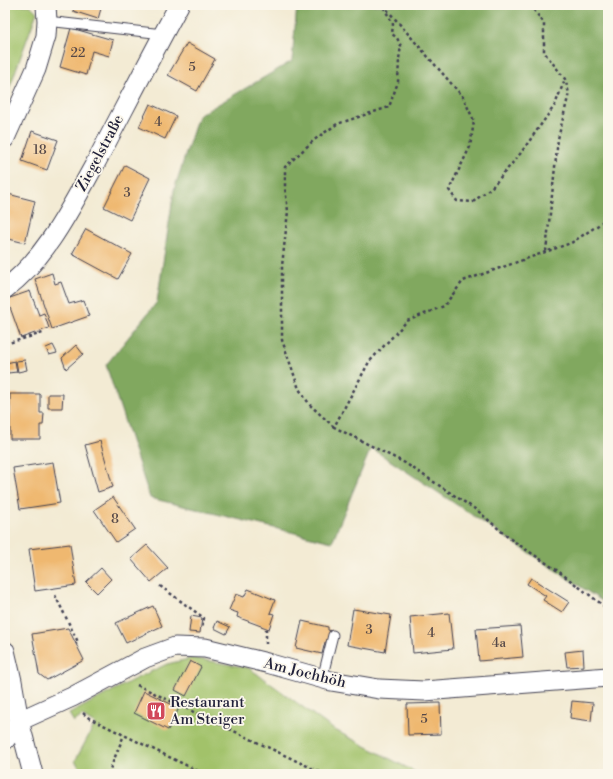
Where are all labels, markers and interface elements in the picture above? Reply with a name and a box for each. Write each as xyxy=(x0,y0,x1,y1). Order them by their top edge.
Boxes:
house number: 22 xyxy=(71,45,85,61)
house number: 5 xyxy=(188,59,196,75)
street label: Ziegelstraße xyxy=(72,111,128,195)
house number: 4 xyxy=(154,114,162,130)
house number: 18 xyxy=(33,142,47,158)
house number: 3 xyxy=(123,185,131,201)
house number: 8 xyxy=(111,511,119,527)
house number: 3 xyxy=(365,622,373,638)
house number: 4 xyxy=(427,625,435,641)
house number: 4a xyxy=(492,635,507,651)
street label: Am Jochhöh xyxy=(261,653,348,692)
place label: Restaurant Am Steiger xyxy=(169,693,245,729)
restaurant icon: Restaurant Am Steiger xyxy=(145,700,167,722)
house number: 5 xyxy=(420,711,428,727)

